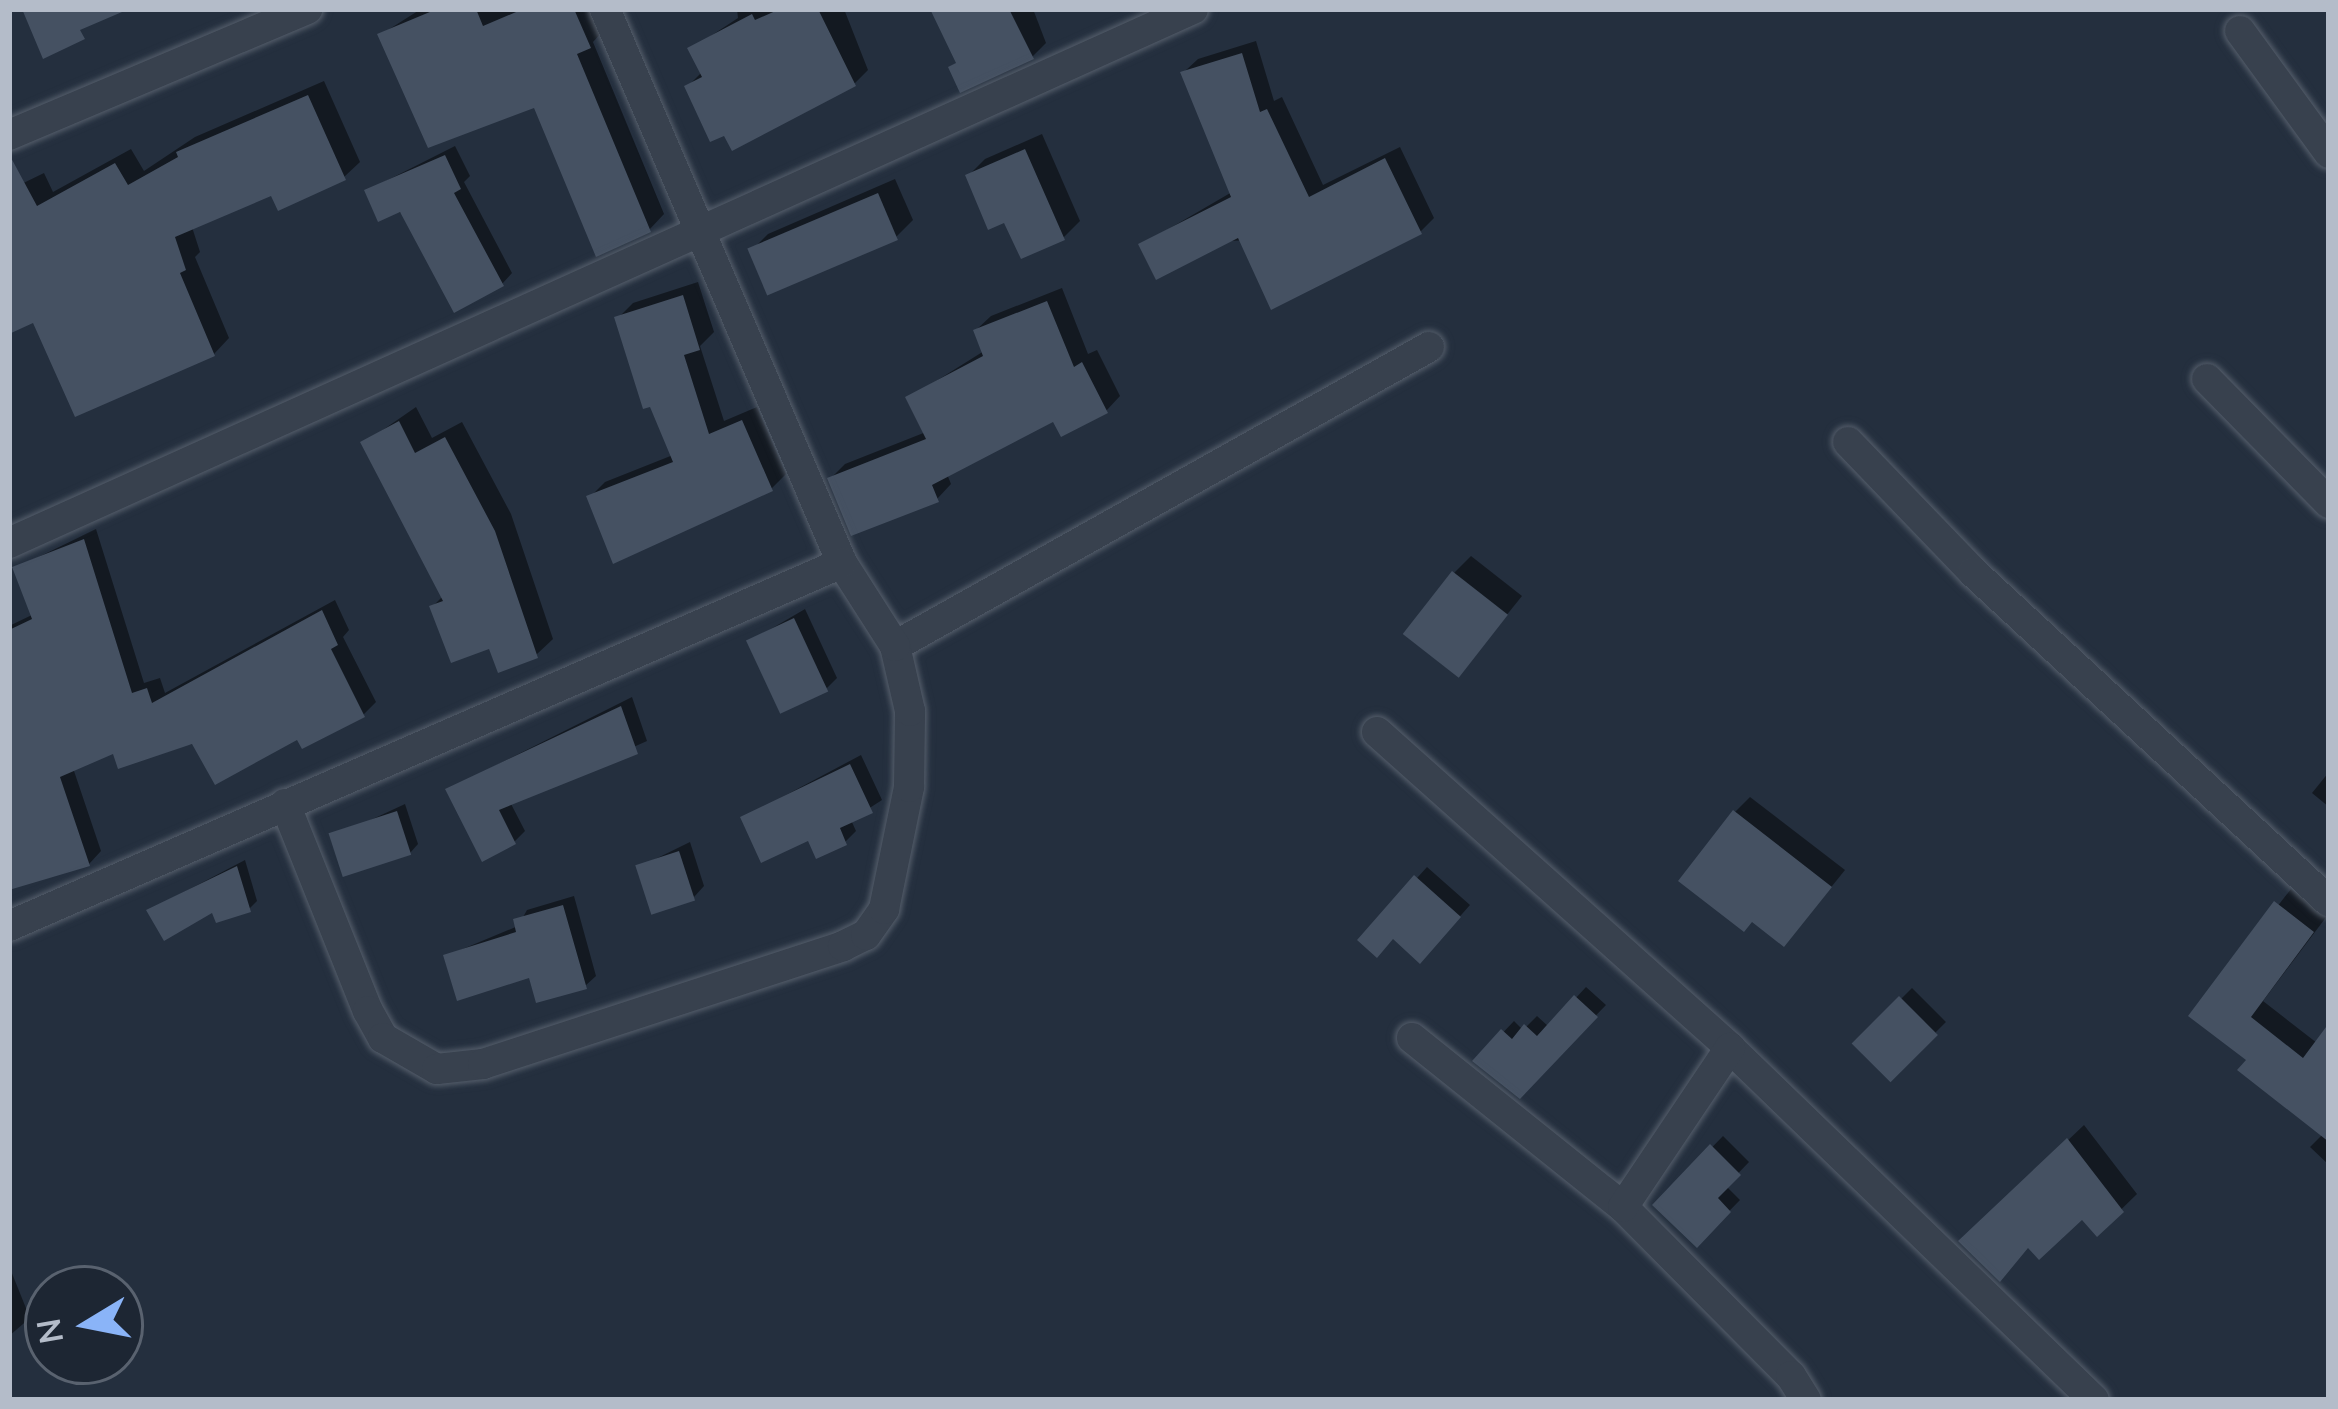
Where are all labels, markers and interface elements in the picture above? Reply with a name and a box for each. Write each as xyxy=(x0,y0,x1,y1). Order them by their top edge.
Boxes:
north arrow xyxy=(24,1265,144,1385)
text: N xyxy=(27,1315,75,1347)

